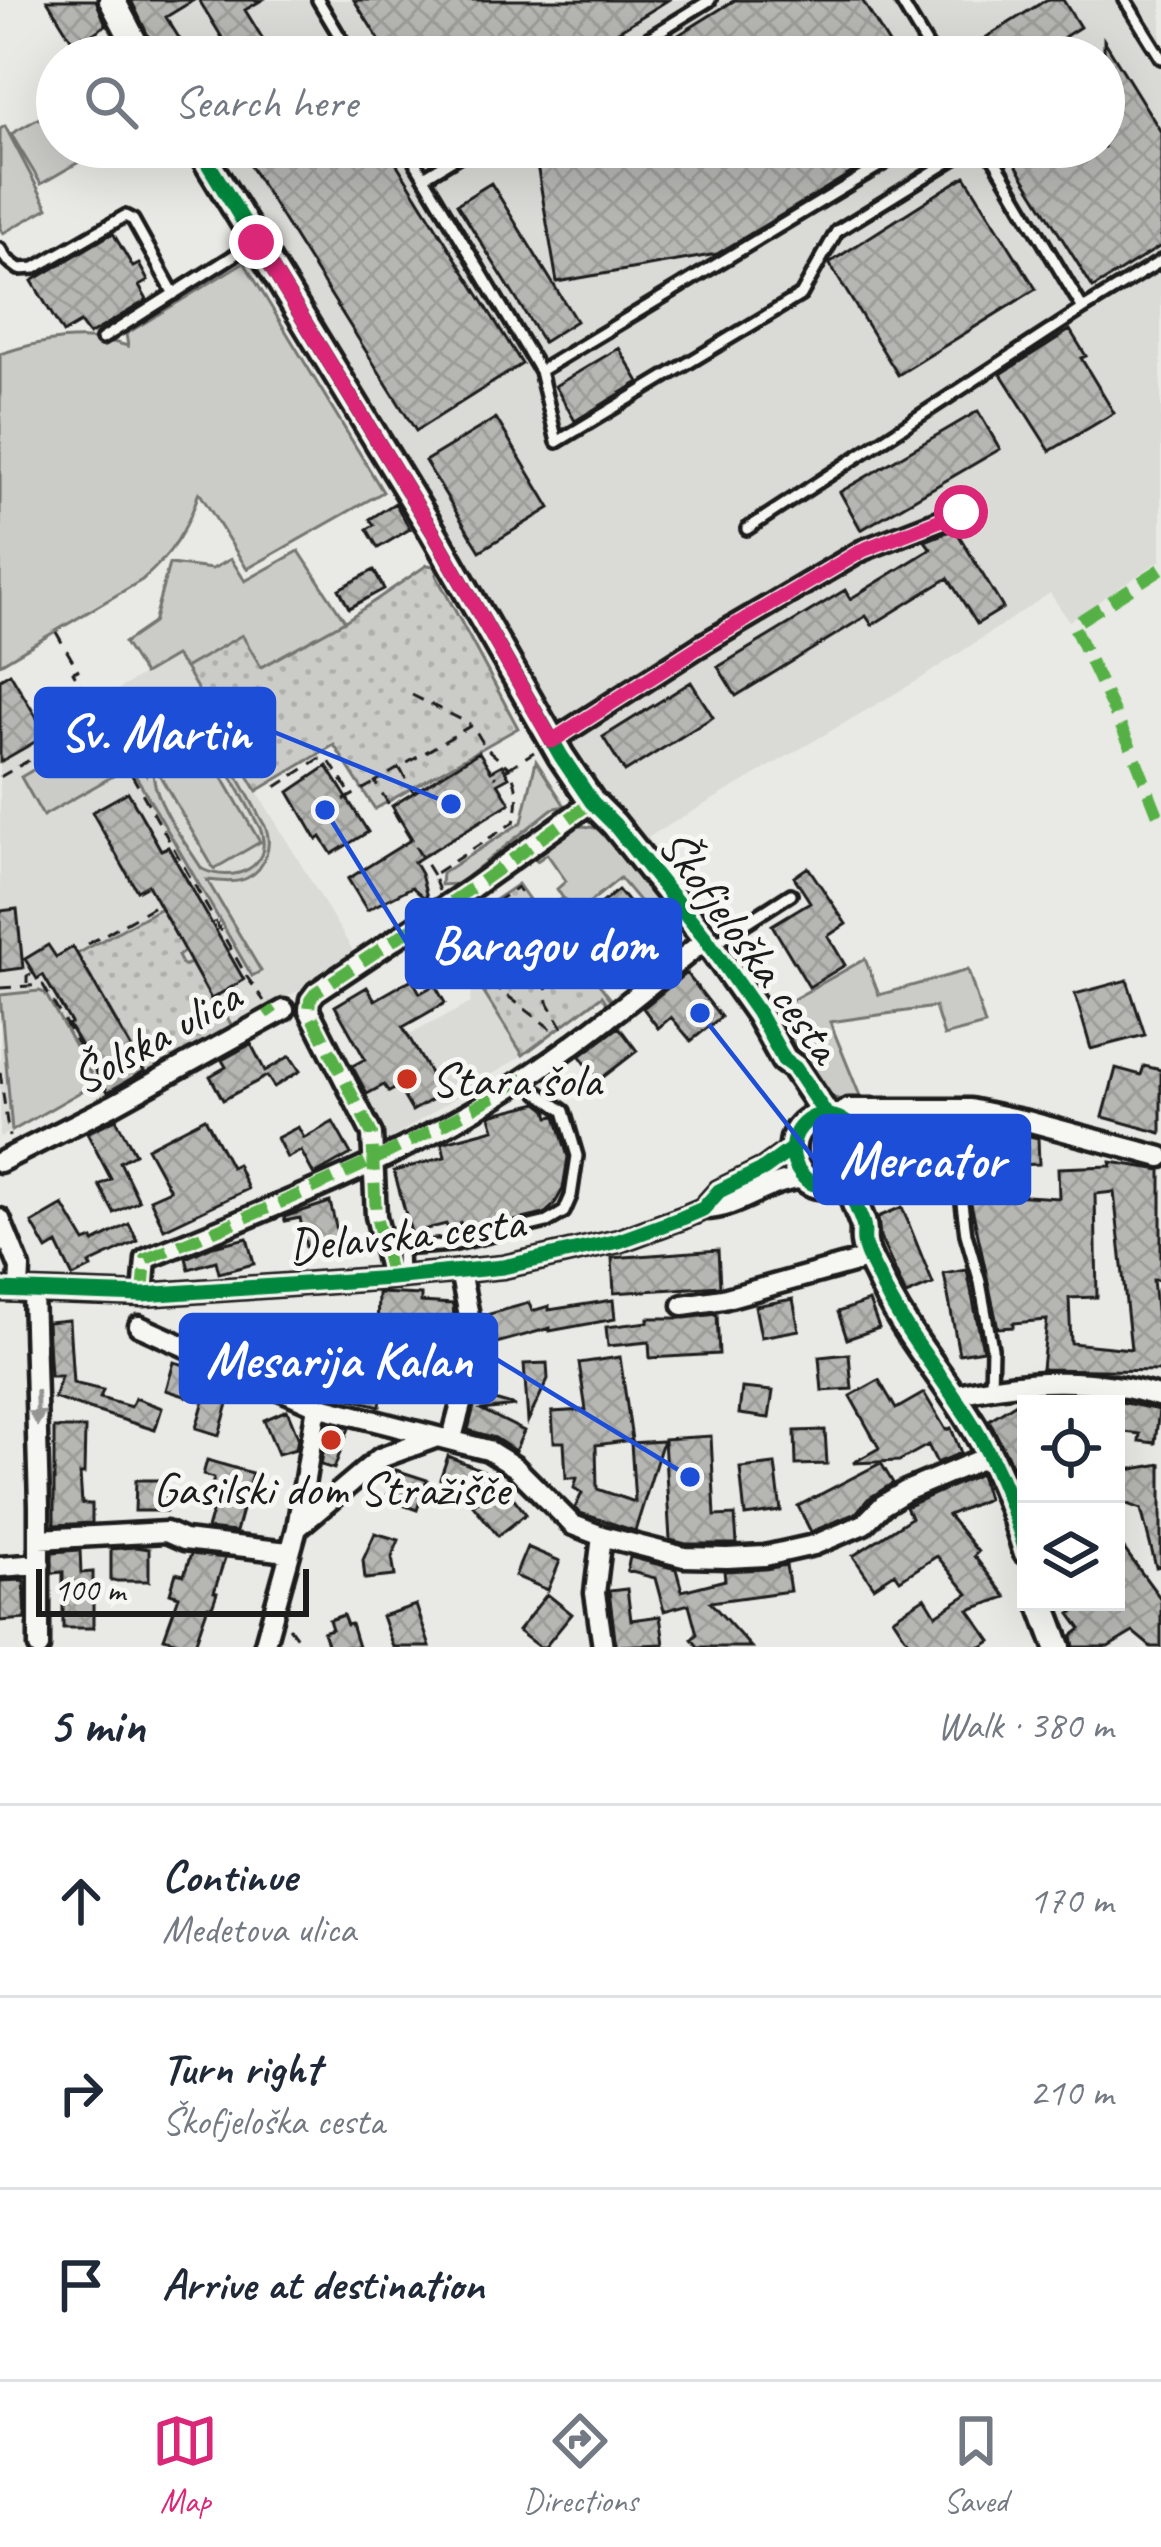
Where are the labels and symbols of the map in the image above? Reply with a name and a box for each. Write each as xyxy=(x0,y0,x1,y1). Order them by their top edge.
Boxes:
route end xyxy=(229,215,283,269)
route start xyxy=(934,485,988,539)
callout: Sv. Martin xyxy=(36,689,274,776)
text: Sv. Martin xyxy=(60,701,253,765)
street label: Škofjeloška cesta xyxy=(646,817,857,1077)
callout: Baragov dom xyxy=(407,900,680,987)
text: Baragov dom xyxy=(431,912,659,976)
street label: Šolska ulica xyxy=(60,965,253,1108)
place label: Stara šola xyxy=(431,1050,604,1110)
marker: Stara šola xyxy=(394,1066,420,1092)
callout: Mercator xyxy=(815,1116,1029,1203)
text: Mercator xyxy=(839,1128,1010,1192)
street label: Delavska cesta xyxy=(285,1192,530,1276)
callout: Mesarija Kalan xyxy=(181,1315,496,1402)
text: Mesarija Kalan xyxy=(206,1328,474,1392)
one-way arrow xyxy=(28,1390,47,1428)
marker: Gasilski dom Stražišče xyxy=(318,1427,344,1453)
place label: Gasilski dom Stražišče xyxy=(153,1459,513,1519)
scale bar xyxy=(36,1563,309,1616)

